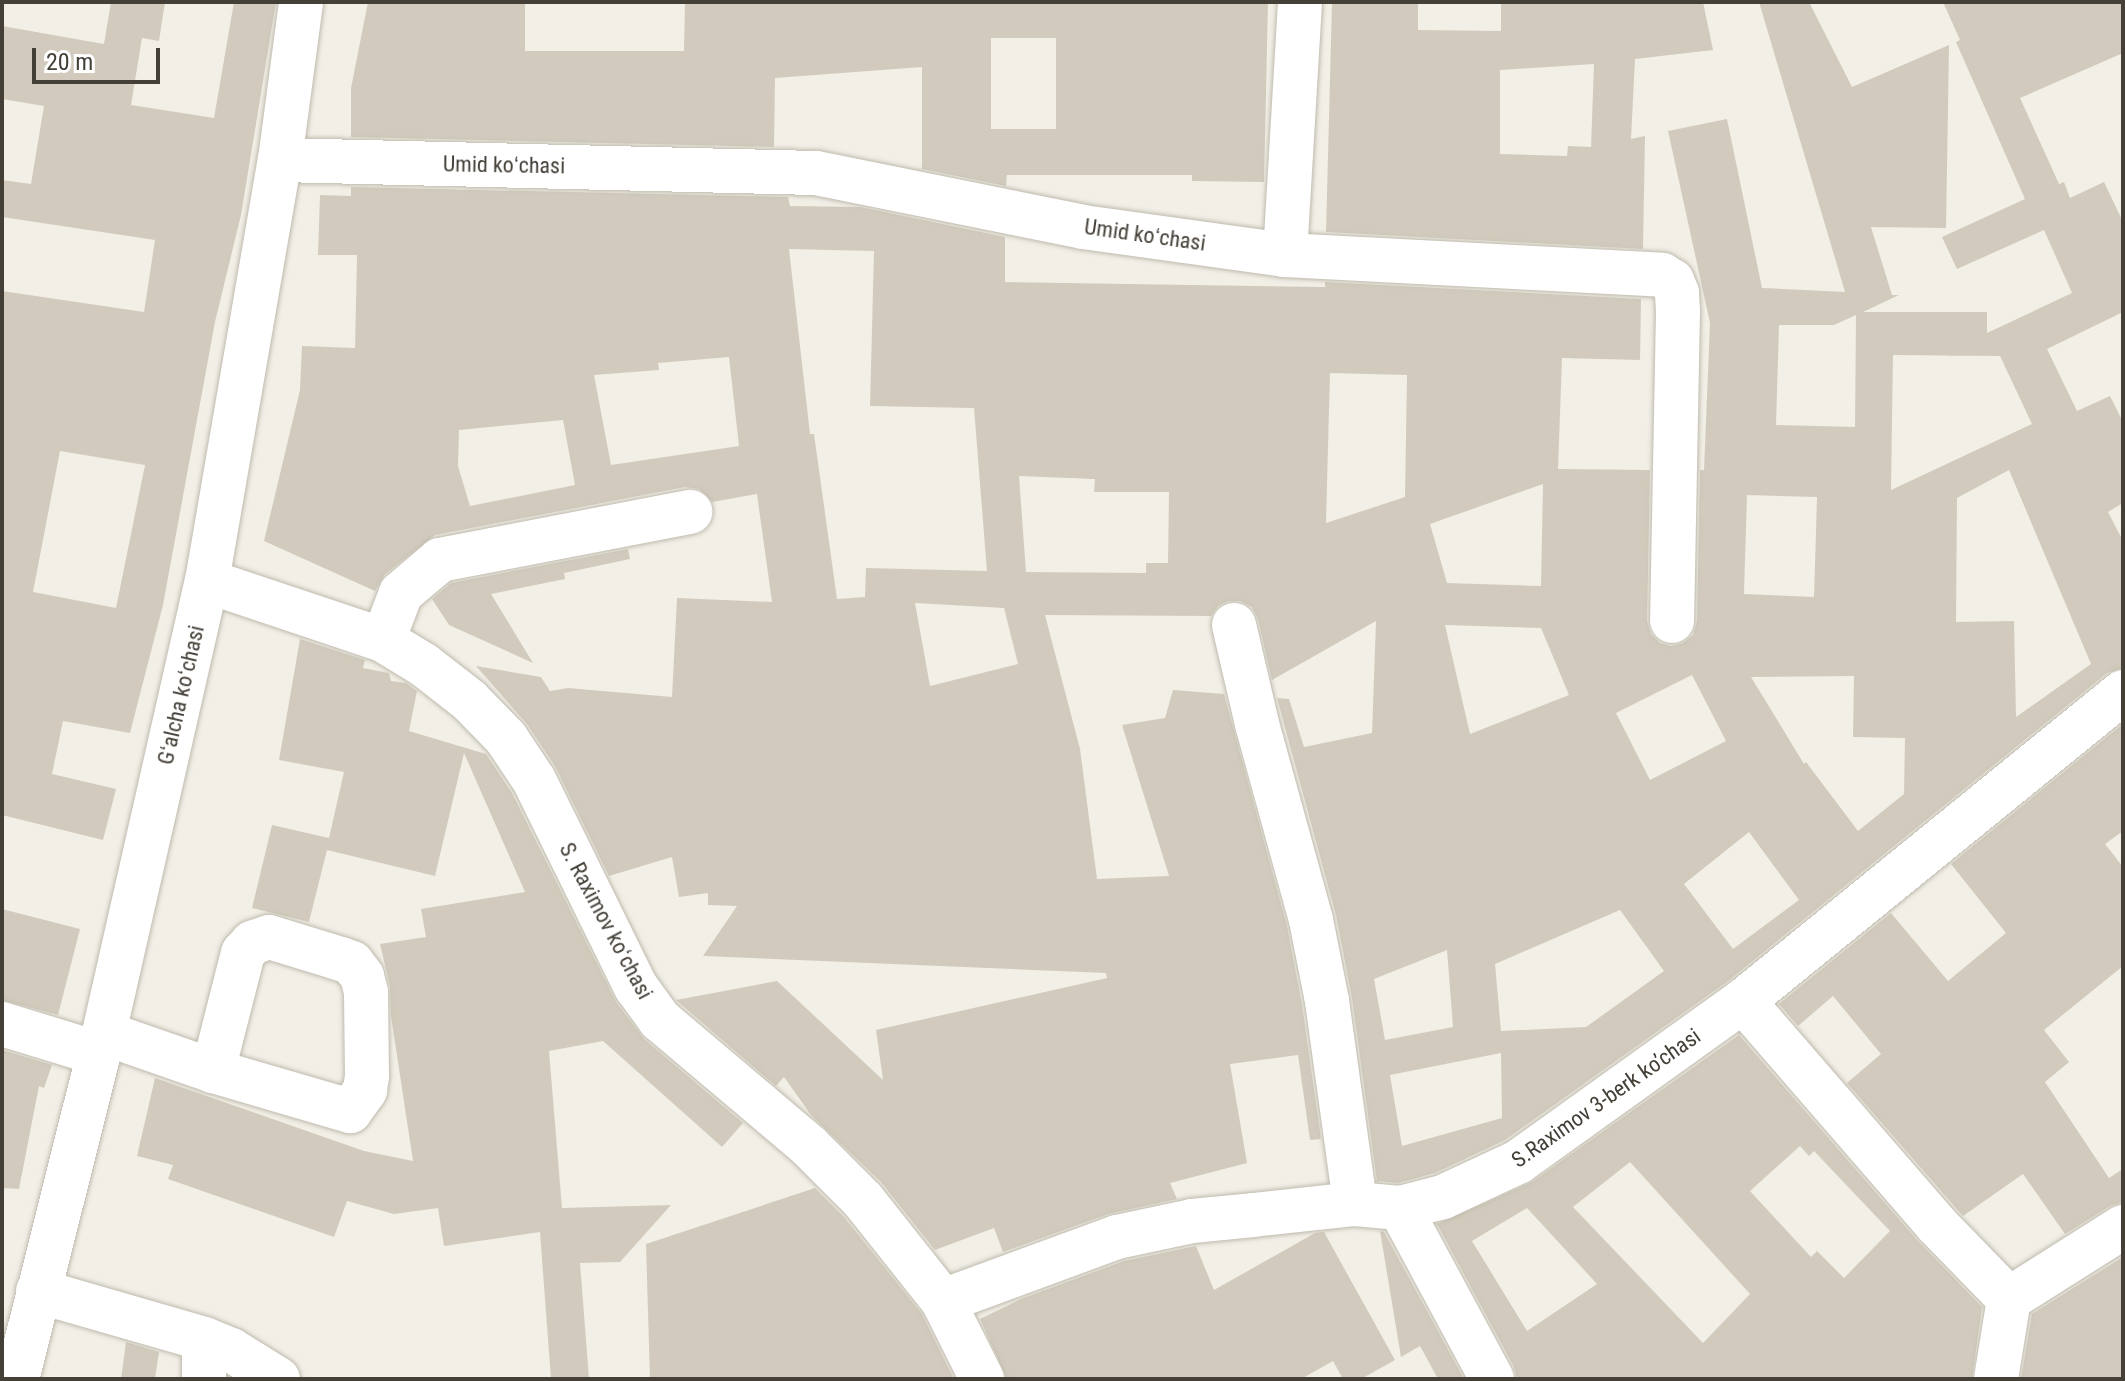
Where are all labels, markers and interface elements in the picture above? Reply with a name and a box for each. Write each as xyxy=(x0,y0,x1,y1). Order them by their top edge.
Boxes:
scale bar xyxy=(36,32,164,82)
text: 20 m xyxy=(46,48,93,76)
street label: Umid koʻchasi xyxy=(443,151,565,179)
street label: Umid koʻchasi xyxy=(1083,213,1207,257)
street label: Gʻalcha koʻchasi xyxy=(152,623,210,767)
street label: S. Raximov koʻchasi xyxy=(554,838,658,1004)
street label: S.Raximov 3-berk koʼchasi xyxy=(1506,1023,1706,1173)

